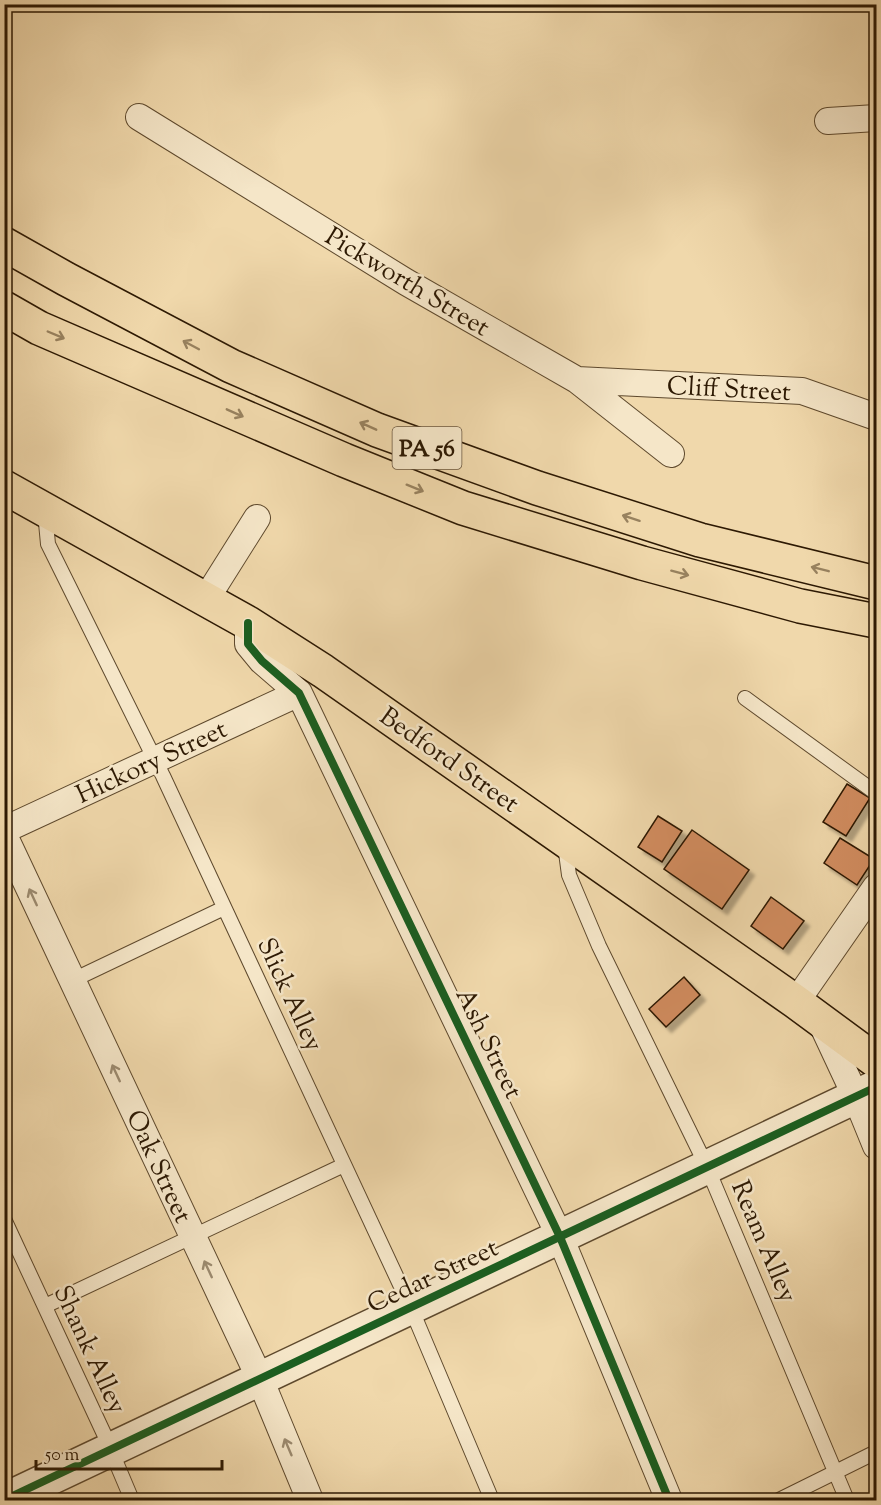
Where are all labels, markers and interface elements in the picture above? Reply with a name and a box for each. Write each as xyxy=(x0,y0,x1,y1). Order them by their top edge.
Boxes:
street label: Pickworth Street xyxy=(317,219,496,347)
one-way arrow xyxy=(47,330,65,341)
one-way arrow xyxy=(183,339,200,351)
street label: Cliff Street xyxy=(666,369,792,412)
one-way arrow xyxy=(226,407,244,419)
one-way arrow xyxy=(359,420,377,431)
road number: PA 56 xyxy=(392,427,462,469)
one-way arrow xyxy=(405,484,424,495)
one-way arrow xyxy=(622,512,641,523)
one-way arrow xyxy=(810,562,829,574)
one-way arrow xyxy=(671,568,690,580)
street label: Bedford Street xyxy=(371,699,526,823)
street label: Hickory Street xyxy=(71,712,234,814)
one-way arrow xyxy=(27,888,39,906)
street label: Slick Alley xyxy=(246,932,331,1058)
street label: Ash Street xyxy=(445,982,531,1106)
one-way arrow xyxy=(110,1065,122,1083)
street label: Oak Street xyxy=(115,1104,200,1230)
street label: Ream Alley xyxy=(720,1175,805,1309)
street label: Cedar Street xyxy=(361,1231,505,1324)
one-way arrow xyxy=(201,1260,213,1278)
street label: Shank Alley xyxy=(43,1280,135,1420)
scale bar xyxy=(36,1433,222,1471)
one-way arrow xyxy=(282,1438,293,1456)
text: 50 m xyxy=(44,1443,80,1469)

